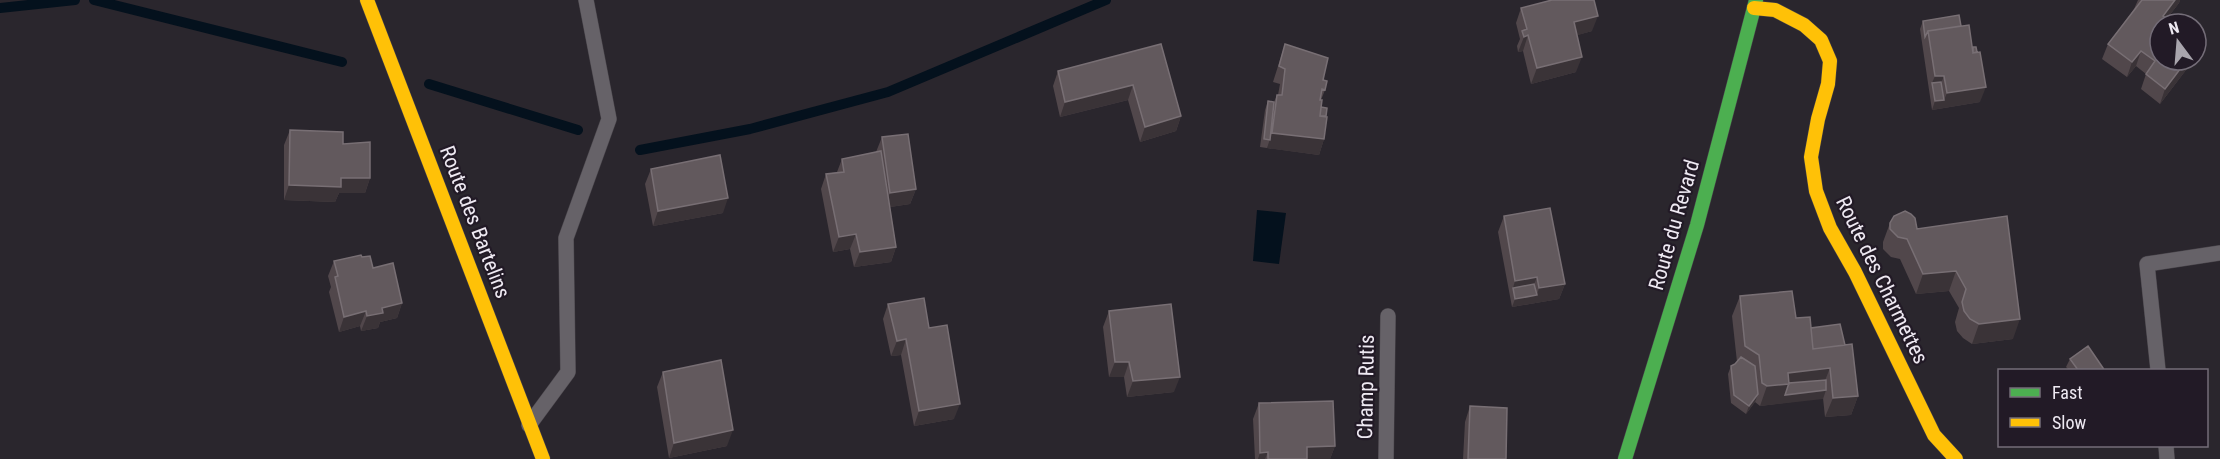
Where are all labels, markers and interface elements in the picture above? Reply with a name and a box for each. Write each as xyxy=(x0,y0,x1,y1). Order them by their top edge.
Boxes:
north arrow xyxy=(2148,12,2208,72)
text: N xyxy=(2167,18,2181,39)
street label: Route des Bartelins xyxy=(435,142,515,302)
street label: Route du Revard xyxy=(1644,157,1704,293)
street label: Route des Charmettes xyxy=(1831,192,1933,368)
street label: Champ Rutis xyxy=(1353,334,1379,440)
legend xyxy=(1998,369,2208,447)
text: Fast xyxy=(2052,382,2083,403)
text: Slow xyxy=(2052,412,2087,433)

